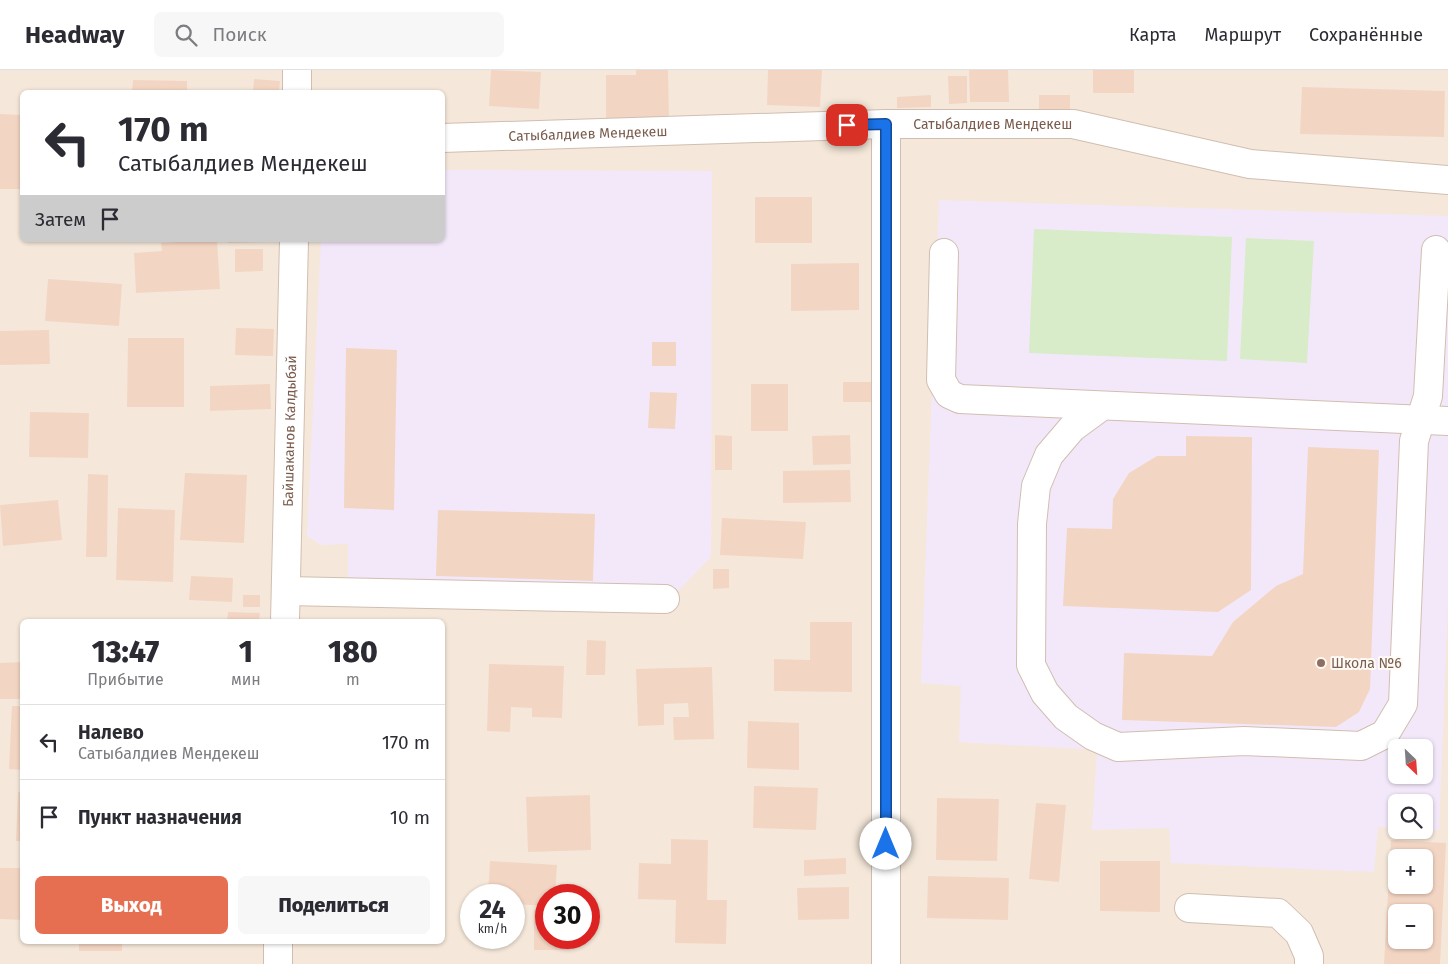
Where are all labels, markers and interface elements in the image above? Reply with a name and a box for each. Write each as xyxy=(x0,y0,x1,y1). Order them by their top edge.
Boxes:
search box xyxy=(154,12,504,57)
text: Headway xyxy=(25,21,124,49)
icon: search xyxy=(172,21,200,49)
text: Поиск xyxy=(212,23,267,46)
text: Карта xyxy=(1129,24,1177,46)
text: Маршрут xyxy=(1205,24,1281,46)
text: Сохранённые xyxy=(1309,24,1423,46)
pin xyxy=(826,104,868,146)
text: 170 m xyxy=(118,108,209,150)
icon: left xyxy=(35,110,100,175)
icon: arrive xyxy=(833,111,861,139)
street label: Сатыбалдиев Мендекеш xyxy=(913,116,1072,133)
street label: Сатыбалдиев Мендекеш xyxy=(508,123,668,145)
text: Сатыбалдиев Мендекеш xyxy=(118,150,368,177)
icon: arrive xyxy=(96,205,124,233)
text: Затем xyxy=(35,208,86,231)
street label: Байшаканов Калдыбай xyxy=(280,355,300,507)
text: 13:47 xyxy=(92,634,159,670)
text: 1 xyxy=(239,634,253,670)
text: 180 xyxy=(328,634,378,670)
place label: Школа №6 xyxy=(1331,655,1402,672)
marker: Школа №6 xyxy=(1315,657,1327,669)
text: Прибытие xyxy=(87,670,164,689)
text: мин xyxy=(231,670,261,689)
text: m xyxy=(346,670,360,689)
text: Налево xyxy=(78,721,144,744)
icon: left xyxy=(35,728,63,756)
text: 170 m xyxy=(382,731,430,754)
north arrow xyxy=(1388,739,1432,784)
map controls xyxy=(1388,739,1433,949)
text: Сатыбалдиев Мендекеш xyxy=(78,744,260,763)
button: search xyxy=(1388,794,1433,839)
icon: arrive xyxy=(35,803,63,831)
text: Пункт назначения xyxy=(78,806,242,829)
text: 10 m xyxy=(390,806,430,829)
position arrow xyxy=(859,817,911,869)
button: + xyxy=(1388,849,1433,894)
button: Выход xyxy=(35,876,228,934)
button: Поделиться xyxy=(238,876,430,934)
speed limit sign: 30 xyxy=(535,884,600,949)
text: 24 xyxy=(479,895,506,925)
button: − xyxy=(1388,904,1433,949)
text: km/h xyxy=(478,922,507,936)

